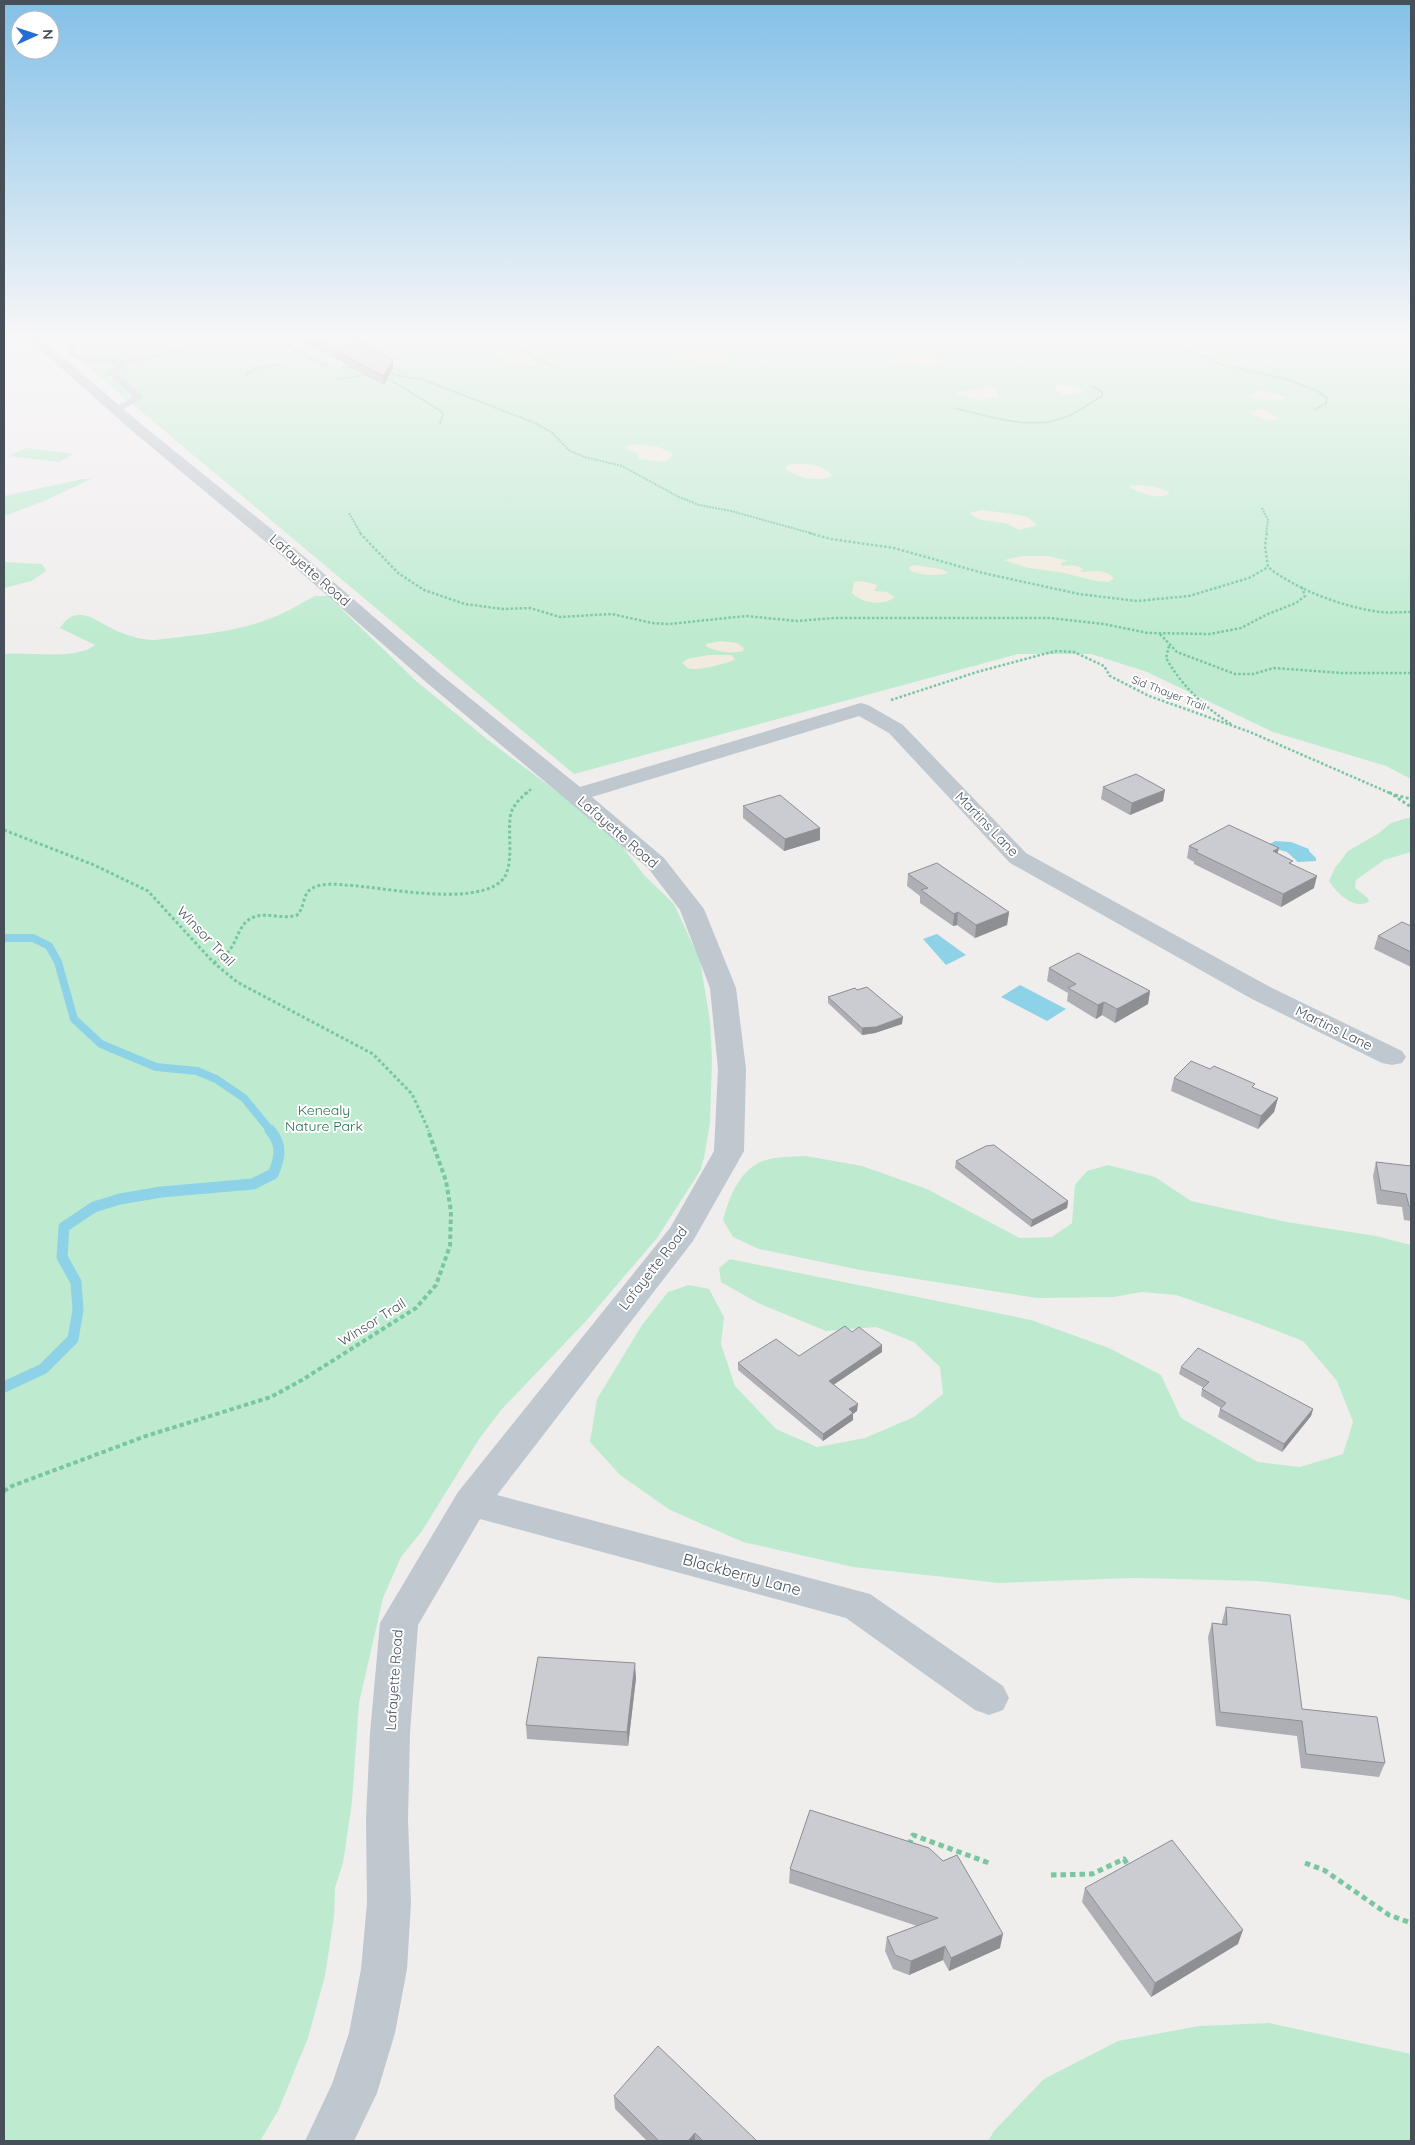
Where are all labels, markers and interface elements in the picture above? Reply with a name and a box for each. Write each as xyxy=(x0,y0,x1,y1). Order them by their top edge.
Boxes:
north arrow xyxy=(10,10,60,60)
text: N xyxy=(39,29,57,40)
street label: Lafayette Road xyxy=(266,530,354,610)
street label: Sid Thayer Trail xyxy=(1130,672,1208,714)
street label: Martins Lane xyxy=(951,788,1023,860)
street label: Lafayette Road xyxy=(574,792,662,872)
street label: Winsor Trail xyxy=(173,902,239,970)
street label: Martins Lane xyxy=(1292,1002,1376,1054)
park label: Kenealy Nature Park xyxy=(285,1101,363,1135)
street label: Lafayette Road xyxy=(615,1223,691,1313)
street label: Winsor Trail xyxy=(335,1294,409,1350)
street label: Blackberry Lane xyxy=(681,1549,803,1599)
street label: Lafayette Road xyxy=(381,1629,407,1731)

